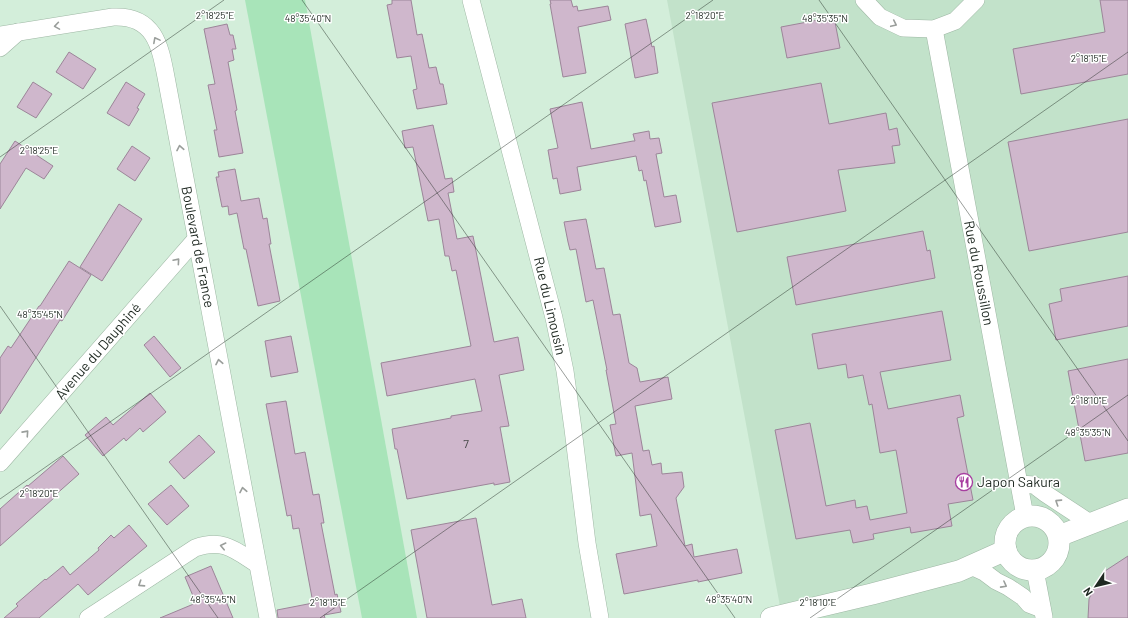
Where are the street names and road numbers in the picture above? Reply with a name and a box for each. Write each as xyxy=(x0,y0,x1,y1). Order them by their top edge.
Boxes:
street label: Boulevard de France xyxy=(178,185,219,309)
street label: Rue du Roussillon xyxy=(961,219,998,327)
street label: Rue du Limousin xyxy=(531,255,570,357)
street label: Avenue du Dauphiné xyxy=(51,299,144,402)

